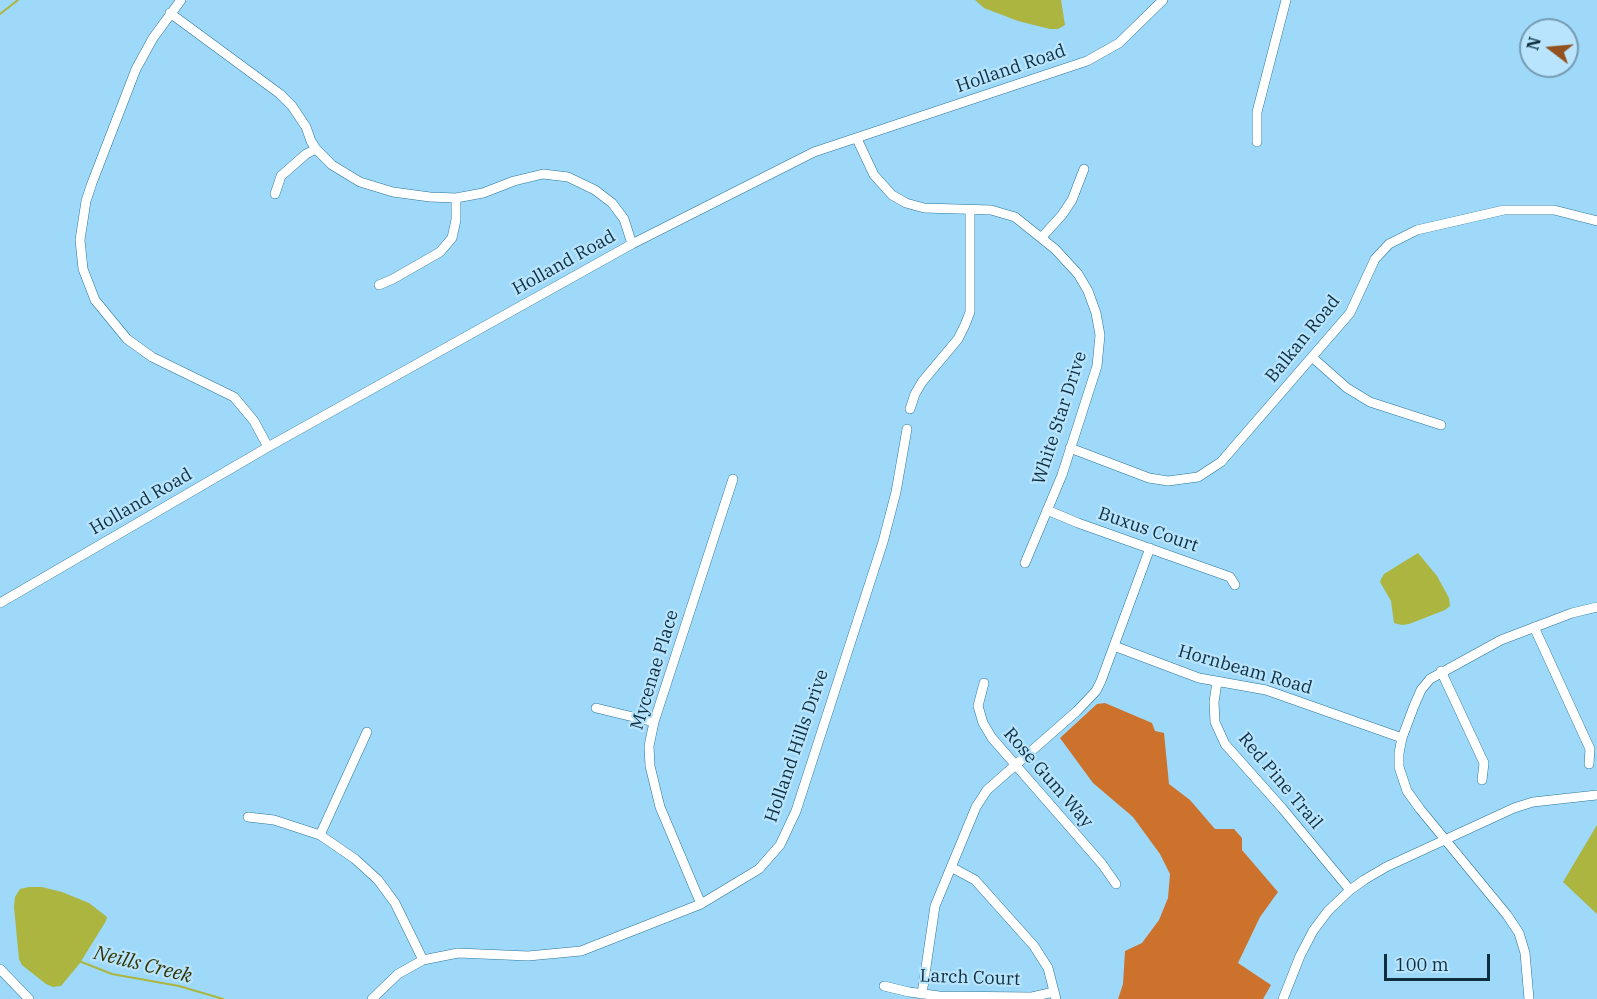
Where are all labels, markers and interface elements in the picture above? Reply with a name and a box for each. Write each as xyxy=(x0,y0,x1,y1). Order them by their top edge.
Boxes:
north arrow xyxy=(1519,18,1579,78)
text: N xyxy=(1522,35,1545,52)
street label: Holland Road xyxy=(953,40,1069,98)
street label: Holland Road xyxy=(509,226,619,300)
street label: Balkan Road xyxy=(1261,291,1345,387)
street label: White Star Drive xyxy=(1028,349,1092,487)
street label: Holland Road xyxy=(86,464,196,540)
street label: Buxus Court xyxy=(1095,503,1201,557)
street label: Mycenae Place xyxy=(627,607,683,733)
street label: Hornbeam Road xyxy=(1175,641,1315,699)
street label: Holland Hills Drive xyxy=(761,667,833,825)
street label: Rose Gum Way xyxy=(999,724,1097,832)
street label: Red Pine Trail xyxy=(1233,728,1327,834)
water label: Neills Creek xyxy=(91,941,195,989)
scale bar xyxy=(1387,942,1494,980)
text: 100 m xyxy=(1395,953,1449,976)
street label: Larch Court xyxy=(919,965,1021,991)

